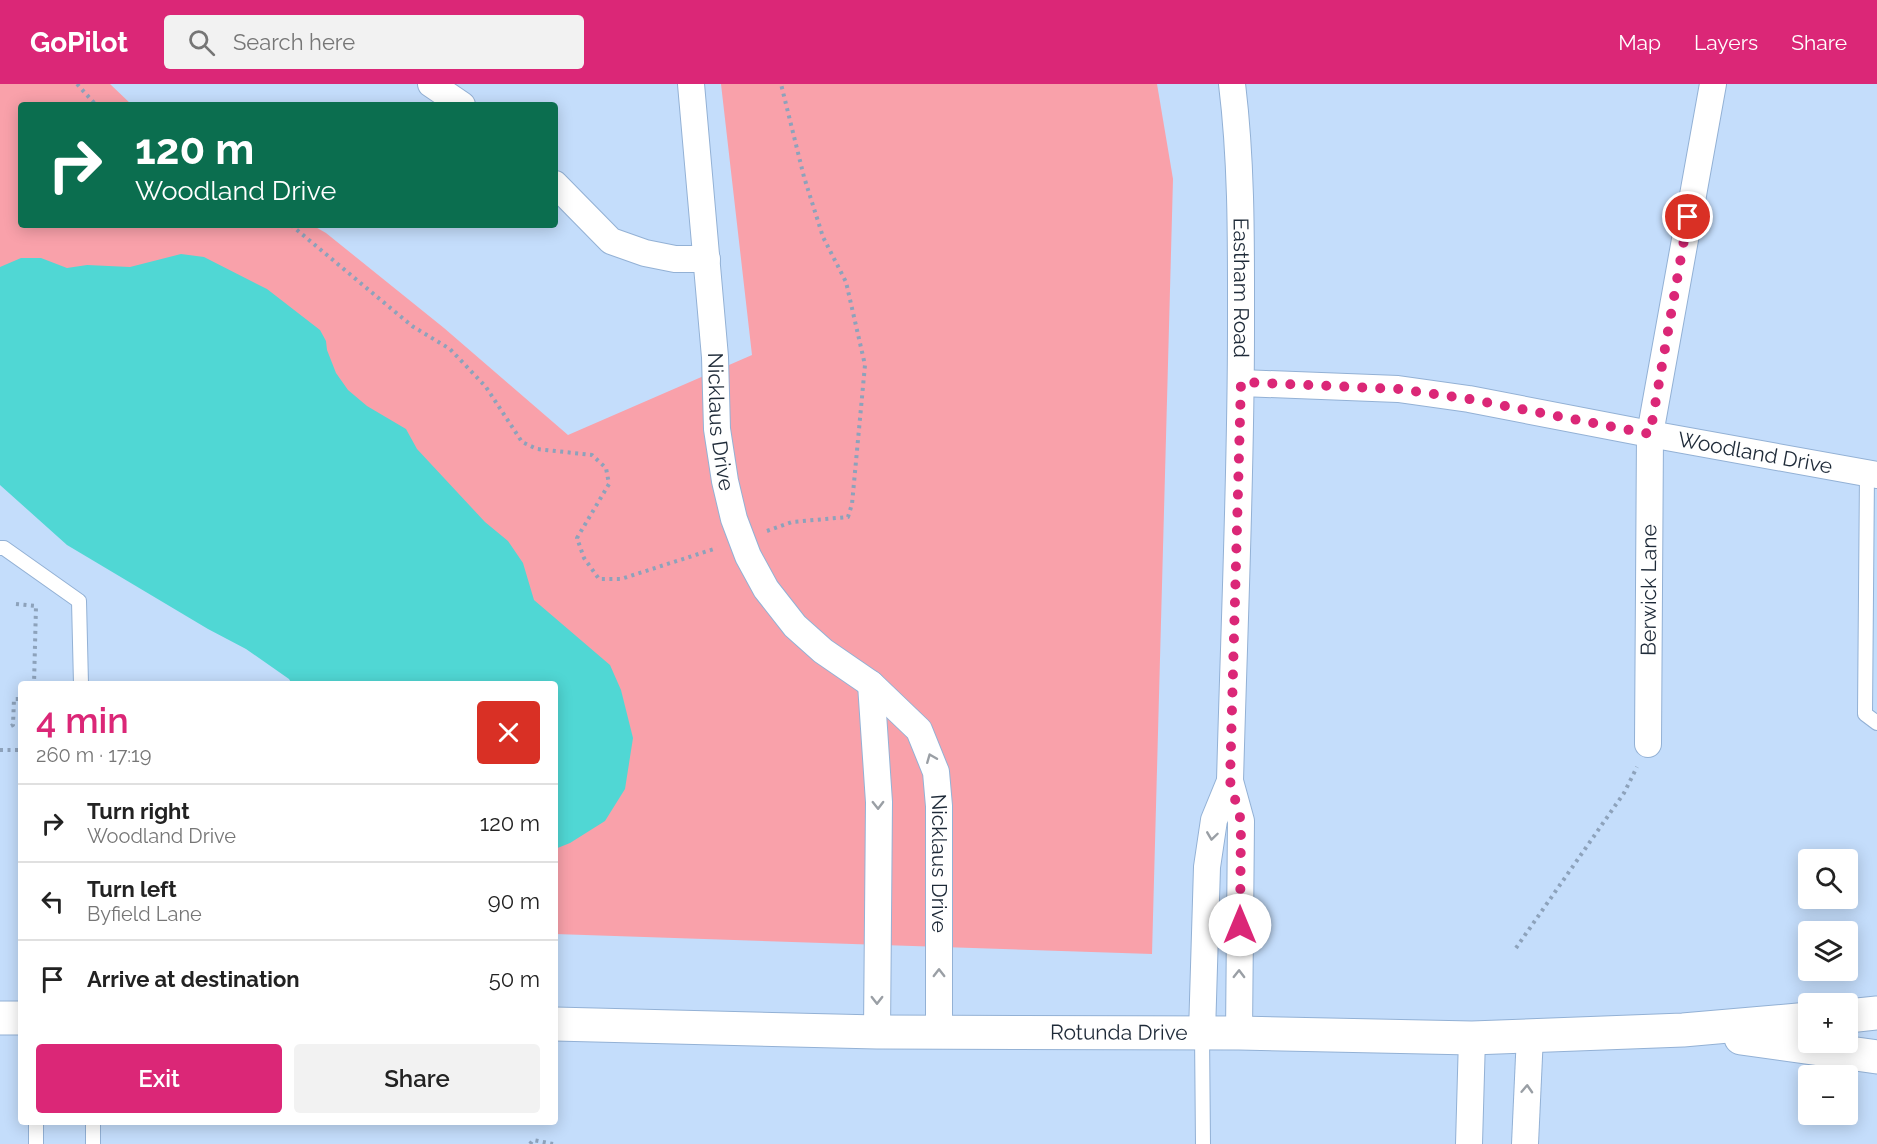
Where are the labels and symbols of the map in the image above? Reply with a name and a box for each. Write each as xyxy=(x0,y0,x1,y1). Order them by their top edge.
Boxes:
pin xyxy=(1662,191,1713,242)
street label: Eastham Road xyxy=(1229,217,1254,358)
street label: Nicklaus Drive xyxy=(703,352,740,493)
street label: Woodland Drive xyxy=(1676,426,1834,479)
street label: Berwick Lane xyxy=(1636,524,1661,656)
one-way arrow xyxy=(926,754,938,765)
street label: Nicklaus Drive xyxy=(926,793,952,933)
one-way arrow xyxy=(872,801,885,810)
one-way arrow xyxy=(1206,831,1218,841)
position arrow xyxy=(1208,893,1272,957)
one-way arrow xyxy=(933,969,945,978)
one-way arrow xyxy=(1233,970,1245,979)
one-way arrow xyxy=(871,996,883,1005)
street label: Rotunda Drive xyxy=(1050,1019,1188,1045)
one-way arrow xyxy=(1521,1085,1534,1094)

